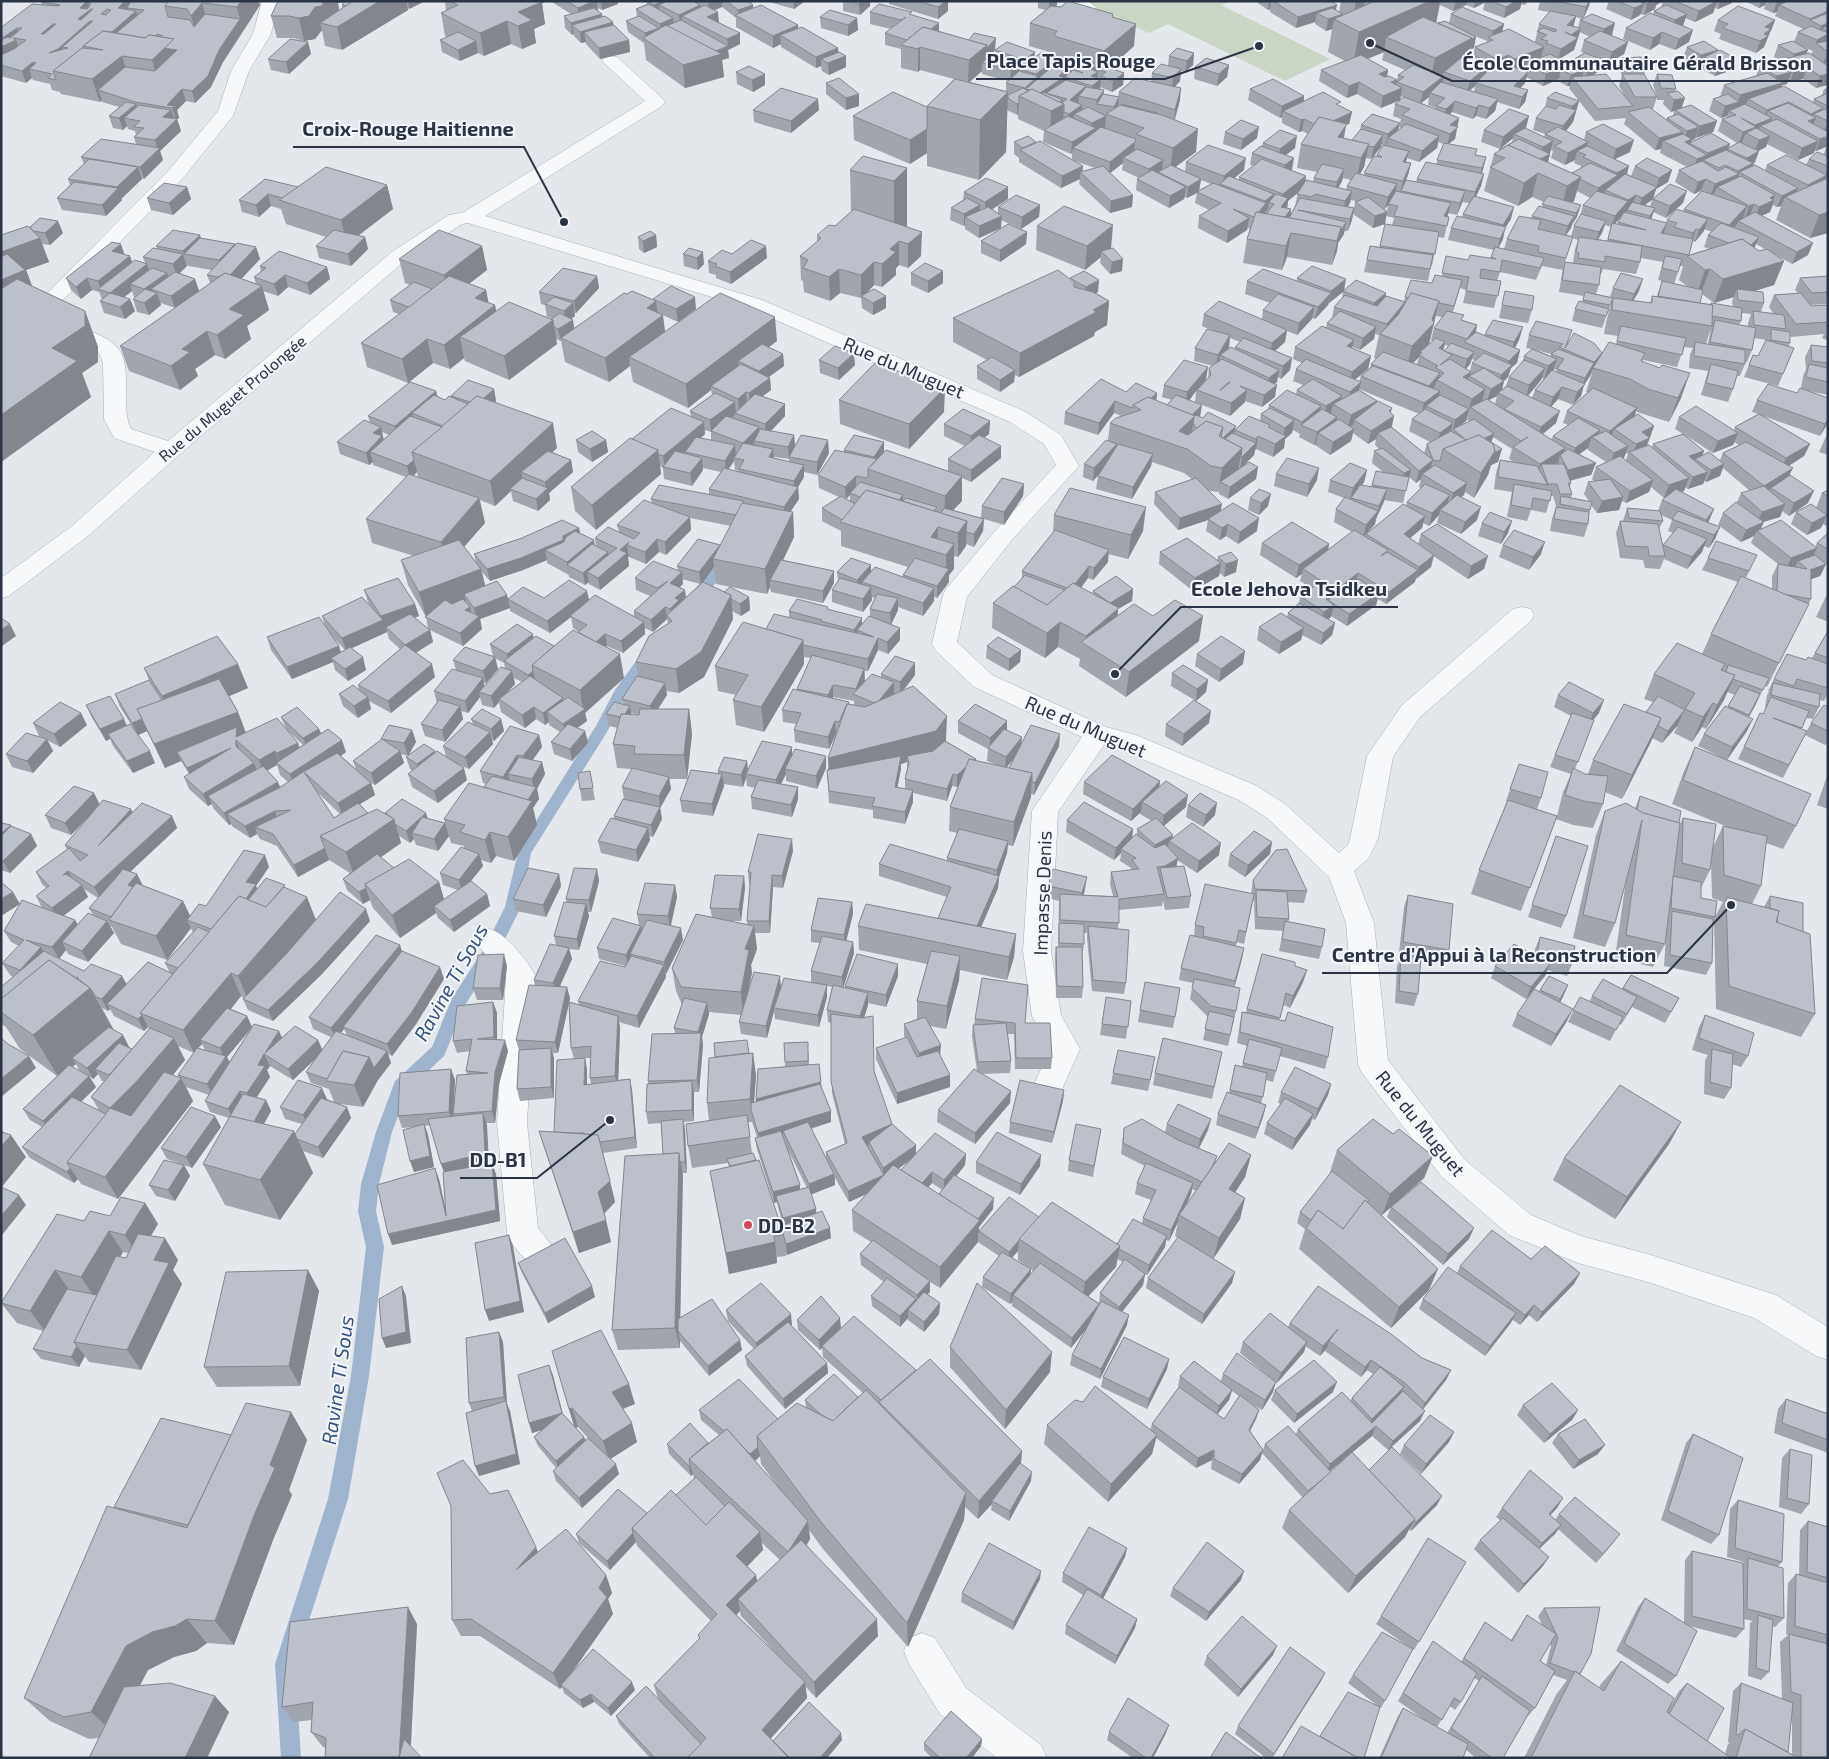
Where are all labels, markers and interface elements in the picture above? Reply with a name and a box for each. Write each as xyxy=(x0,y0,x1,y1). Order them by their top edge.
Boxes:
callout: Place Tapis Rouge xyxy=(976,44,1165,79)
callout: École Communautaire Gérald Brisson xyxy=(1452,46,1822,81)
text: Place Tapis Rouge xyxy=(987,48,1155,72)
text: École Communautaire Gérald Brisson xyxy=(1462,50,1812,74)
callout: Croix-Rouge Haitienne xyxy=(293,112,524,147)
text: Croix-Rouge Haitienne xyxy=(302,116,514,140)
street label: Rue du Muguet Prolongée xyxy=(154,331,310,465)
street label: Rue du Muguet xyxy=(840,331,968,403)
callout: Ecole Jehova Tsidkeu xyxy=(1181,572,1398,607)
text: Ecole Jehova Tsidkeu xyxy=(1191,576,1387,600)
street label: Rue du Muguet xyxy=(1022,690,1150,762)
street label: Impasse Denis xyxy=(1028,830,1056,956)
water label: Ravine Ti Sous xyxy=(408,919,492,1045)
callout: Centre d'Appui à la Reconstruction xyxy=(1322,938,1667,973)
text: Centre d'Appui à la Reconstruction xyxy=(1332,942,1656,966)
street label: Rue du Muguet xyxy=(1371,1066,1471,1180)
callout: DD-B1 xyxy=(460,1143,537,1178)
text: DD-B1 xyxy=(469,1147,527,1171)
place label: DD-B2 xyxy=(758,1214,815,1237)
marker: DD-B2 xyxy=(742,1219,754,1231)
water label: Ravine Ti Sous xyxy=(316,1314,358,1446)

